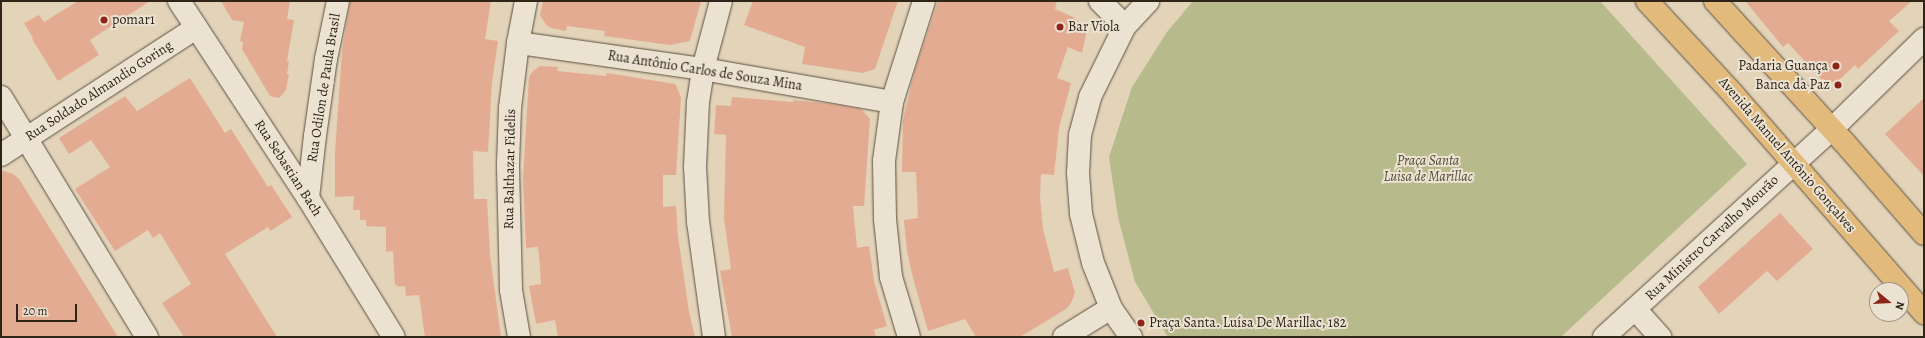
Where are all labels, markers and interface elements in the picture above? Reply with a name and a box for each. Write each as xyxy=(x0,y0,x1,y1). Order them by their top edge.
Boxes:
place label: pomar1 xyxy=(112,12,155,28)
street label: Rua Odilon de Paula Brasil xyxy=(304,12,344,164)
marker: pomar1 xyxy=(99,15,109,25)
place label: Bar Viola xyxy=(1068,19,1120,35)
marker: Bar Viola xyxy=(1055,22,1065,32)
street label: Rua Soldado Almandio Goring xyxy=(22,37,176,145)
street label: Rua Antônio Carlos de Souza Mina xyxy=(606,47,804,95)
place label: Padaria Guança xyxy=(1738,58,1828,74)
marker: Padaria Guança xyxy=(1831,61,1841,71)
street label: Avenida Manuel Antônio Gonçalves xyxy=(1715,74,1859,236)
place label: Banca da Paz xyxy=(1755,77,1830,93)
marker: Banca da Paz xyxy=(1833,80,1843,90)
street label: Rua Balthazar Fidelis xyxy=(501,109,519,229)
street label: Rua Sebastian Bach xyxy=(251,117,325,219)
park label: Praça Santa Luisa de Marillac xyxy=(1383,153,1473,186)
street label: Rua Ministro Carvalho Mourão xyxy=(1642,172,1782,304)
north arrow xyxy=(1869,282,1909,322)
scale bar xyxy=(18,296,79,322)
text: N xyxy=(1892,299,1908,312)
text: 20 m xyxy=(23,303,47,319)
place label: Praça Santa. Luísa De Marillac, 182 xyxy=(1149,315,1347,331)
marker: Praça Santa. Luísa De Marillac, 182 xyxy=(1136,318,1146,328)

